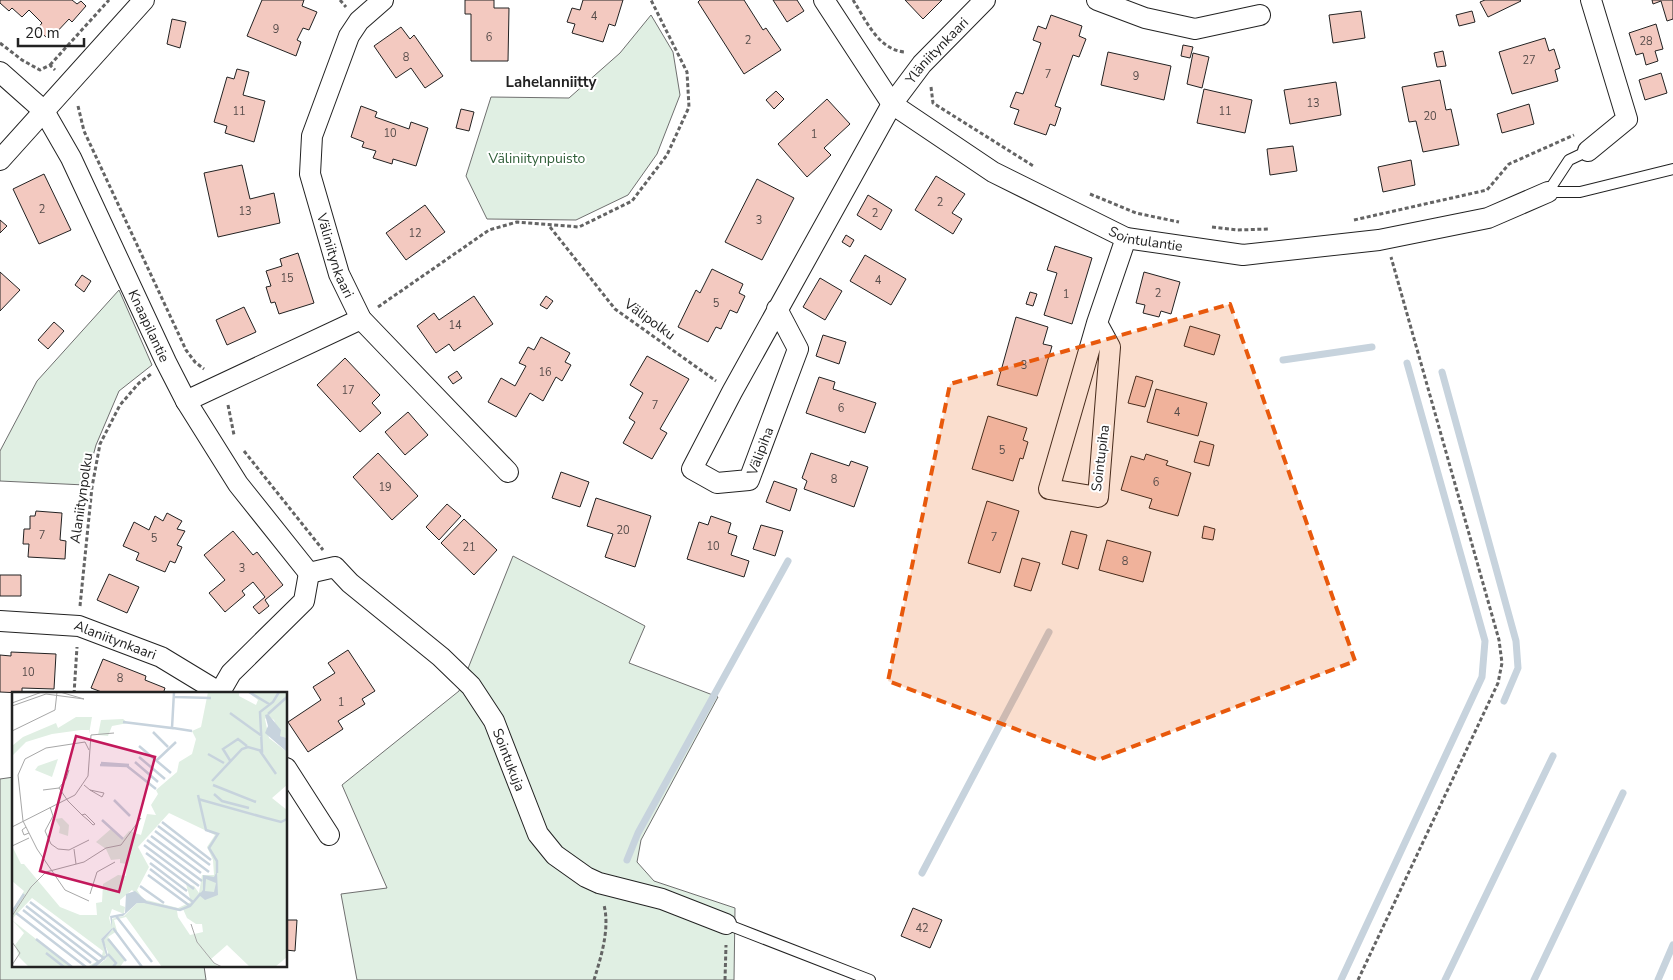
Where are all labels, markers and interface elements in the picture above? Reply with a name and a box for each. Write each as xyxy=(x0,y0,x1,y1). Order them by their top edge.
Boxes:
house number: 4 xyxy=(591,9,598,24)
street label: Yläniitynkaari xyxy=(901,13,973,89)
scale bar xyxy=(18,15,84,47)
house number: 9 xyxy=(273,22,279,37)
text: 20 m xyxy=(25,23,60,43)
house number: 6 xyxy=(486,30,493,45)
house number: 2 xyxy=(745,33,751,48)
house number: 28 xyxy=(1639,34,1653,49)
house number: 8 xyxy=(403,50,410,65)
house number: 27 xyxy=(1522,53,1536,68)
house number: 7 xyxy=(1045,67,1051,82)
house number: 9 xyxy=(1133,69,1139,84)
district label: Lahelanniitty xyxy=(506,72,597,92)
house number: 13 xyxy=(1306,96,1320,111)
house number: 11 xyxy=(232,104,246,119)
house number: 11 xyxy=(1218,104,1232,119)
house number: 20 xyxy=(1423,109,1437,124)
house number: 10 xyxy=(383,126,397,141)
house number: 1 xyxy=(811,127,817,142)
park label: Väliniitynpuisto xyxy=(488,149,586,168)
house number: 2 xyxy=(937,195,943,210)
house number: 2 xyxy=(39,202,45,217)
house number: 13 xyxy=(238,204,252,219)
house number: 2 xyxy=(872,206,878,221)
street label: Väliniitynkaari xyxy=(312,210,358,301)
house number: 3 xyxy=(756,213,762,228)
street label: Sointulantie xyxy=(1105,222,1184,256)
house number: 12 xyxy=(408,226,422,241)
house number: 15 xyxy=(280,271,294,286)
house number: 4 xyxy=(875,273,882,288)
house number: 2 xyxy=(1155,286,1161,301)
street label: Knaapilantie xyxy=(124,287,174,365)
house number: 1 xyxy=(1063,287,1069,302)
street label: Välipolku xyxy=(620,294,679,344)
house number: 5 xyxy=(713,296,720,311)
house number: 14 xyxy=(448,318,462,333)
house number: 3 xyxy=(1021,358,1027,373)
house number: 16 xyxy=(538,365,552,380)
house number: 17 xyxy=(341,383,355,398)
house number: 7 xyxy=(652,398,658,413)
house number: 6 xyxy=(838,401,845,416)
house number: 4 xyxy=(1174,405,1181,420)
street label: Välipiha xyxy=(742,424,778,479)
street label: Sointupiha xyxy=(1087,424,1114,493)
house number: 5 xyxy=(999,443,1006,458)
street label: Alaniitynpolku xyxy=(66,452,97,545)
house number: 8 xyxy=(831,472,838,487)
house number: 6 xyxy=(1153,475,1160,490)
house number: 19 xyxy=(378,480,392,495)
house number: 20 xyxy=(616,523,630,538)
house number: 7 xyxy=(39,528,45,543)
house number: 7 xyxy=(991,530,997,545)
house number: 5 xyxy=(151,531,158,546)
house number: 10 xyxy=(706,539,720,554)
house number: 21 xyxy=(462,540,476,555)
house number: 8 xyxy=(1122,554,1129,569)
house number: 3 xyxy=(239,561,245,576)
street label: Alaniitynkaari xyxy=(71,616,159,664)
house number: 10 xyxy=(21,665,35,680)
house number: 8 xyxy=(117,671,124,686)
inset map xyxy=(12,692,288,968)
house number: 1 xyxy=(338,695,344,710)
street label: Sointukuja xyxy=(488,726,529,794)
house number: 42 xyxy=(915,921,929,936)

